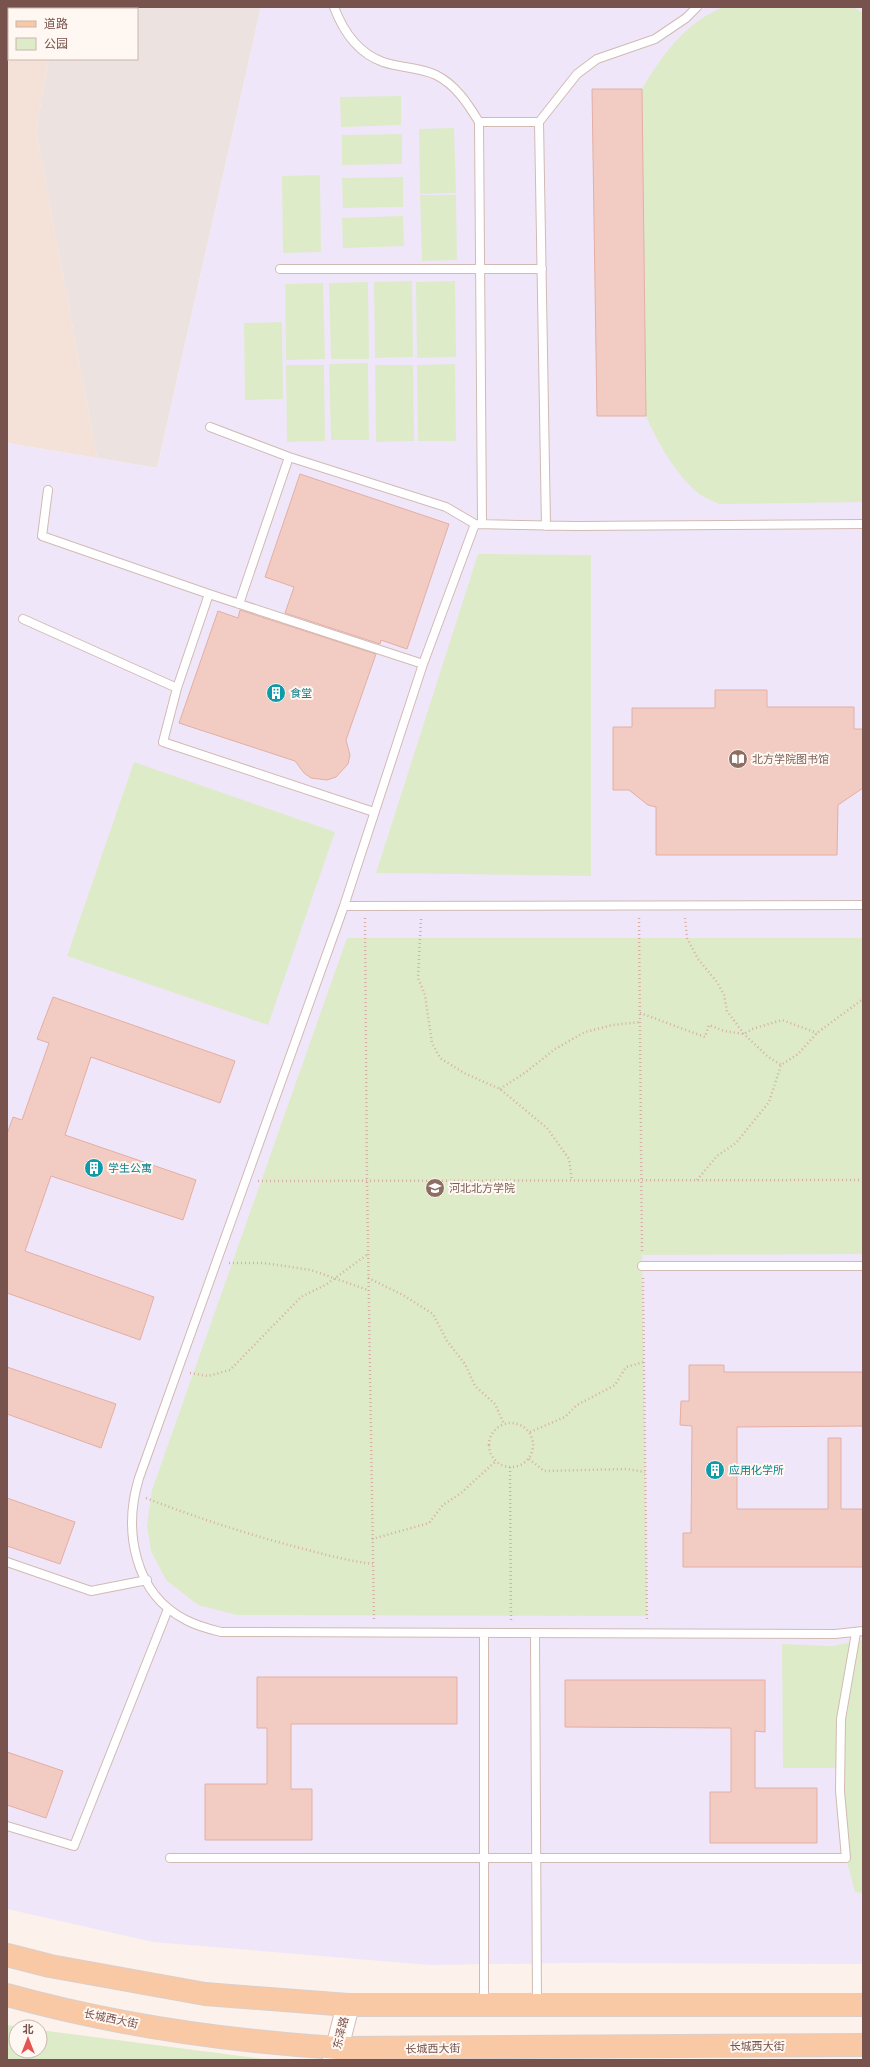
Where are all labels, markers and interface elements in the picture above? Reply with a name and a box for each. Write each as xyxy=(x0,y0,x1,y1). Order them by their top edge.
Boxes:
legend xyxy=(8,8,138,60)
text: 道路 xyxy=(44,17,68,32)
text: 公园 xyxy=(44,37,68,52)
building icon: 食堂 xyxy=(265,682,287,704)
place label: 食堂 xyxy=(290,687,312,700)
library icon: 北方学院图书馆 xyxy=(727,748,749,770)
place label: 北方学院图书馆 xyxy=(752,753,829,766)
building icon: 学生公寓 xyxy=(83,1157,105,1179)
place label: 学生公寓 xyxy=(108,1162,152,1175)
school or university icon: 河北北方学院 xyxy=(424,1177,446,1199)
place label: 河北北方学院 xyxy=(449,1182,515,1195)
building icon: 应用化学所 xyxy=(704,1459,726,1481)
place label: 应用化学所 xyxy=(729,1464,784,1477)
street label: 长城西大街 xyxy=(83,2007,139,2031)
street label: 东泽路 xyxy=(331,2015,351,2051)
north arrow xyxy=(8,2019,48,2059)
text: 北 xyxy=(23,2023,34,2036)
street label: 长城西大街 xyxy=(730,2040,785,2053)
street label: 长城西大街 xyxy=(405,2042,461,2056)

